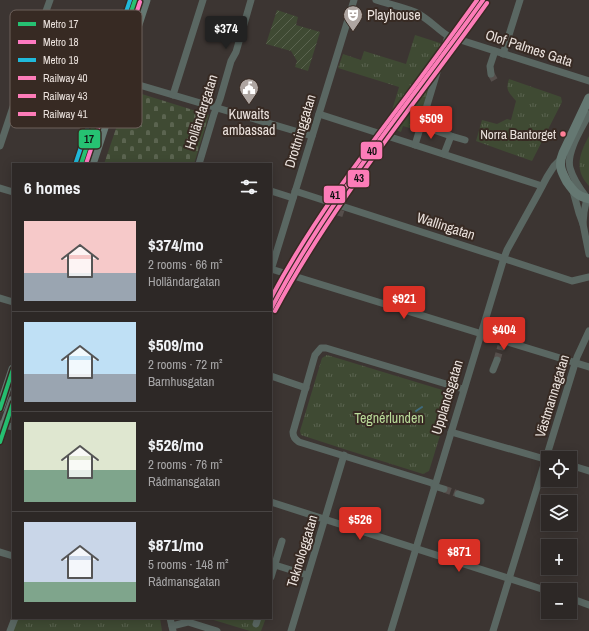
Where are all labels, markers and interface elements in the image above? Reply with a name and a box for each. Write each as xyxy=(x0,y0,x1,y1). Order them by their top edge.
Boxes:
theatre icon: Playhouse xyxy=(342,4,364,32)
place label: Playhouse xyxy=(367,6,421,24)
legend xyxy=(10,10,142,128)
pin: $374 xyxy=(202,16,250,50)
text: Metro 17 xyxy=(43,17,79,31)
text: $374 xyxy=(214,20,238,37)
street label: Olof Palmes Gata xyxy=(483,25,575,71)
text: Metro 18 xyxy=(43,35,79,49)
text: Metro 19 xyxy=(43,53,79,67)
text: Railway 40 xyxy=(43,71,88,85)
street label: Holländargatan xyxy=(180,72,222,152)
public building icon: Kuwaits ambassad xyxy=(238,77,260,105)
text: Railway 43 xyxy=(43,89,88,103)
street label: Drottninggatan xyxy=(280,92,320,170)
place label: Kuwaits ambassad xyxy=(223,105,275,139)
pin: $509 xyxy=(407,106,455,140)
text: Railway 41 xyxy=(43,107,88,121)
text: $509 xyxy=(419,110,443,127)
place label: Norra Bantorget xyxy=(480,126,556,143)
line badge: 17 xyxy=(78,129,101,149)
marker: Norra Bantorget xyxy=(558,129,568,139)
text: 17 xyxy=(84,132,94,146)
line badge: 40 xyxy=(360,141,383,160)
text: 40 xyxy=(367,144,377,158)
line badge: 43 xyxy=(347,169,370,188)
text: 43 xyxy=(354,171,364,185)
text: 6 homes xyxy=(24,176,81,199)
icon: filters xyxy=(238,176,260,198)
line badge: 41 xyxy=(323,185,346,204)
text: 41 xyxy=(330,188,340,202)
street label: Wallingatan xyxy=(415,208,477,244)
text: $374/mo xyxy=(148,233,204,256)
icon: home xyxy=(56,237,104,285)
text: 2 rooms · 66 m² xyxy=(148,256,223,273)
text: Holländargatan xyxy=(148,273,220,290)
pin: $921 xyxy=(380,286,428,320)
text: $921 xyxy=(392,290,416,307)
pin: $404 xyxy=(480,317,528,351)
text: $404 xyxy=(492,321,516,338)
text: $509/mo xyxy=(148,333,204,356)
icon: home xyxy=(56,338,104,386)
street label: Västmannagatan xyxy=(531,352,573,440)
text: 2 rooms · 72 m² xyxy=(148,356,223,373)
street label: Upplandsgatan xyxy=(427,357,467,437)
text: Barnhusgatan xyxy=(148,373,214,390)
park label: Tegnérlunden xyxy=(354,409,424,427)
text: $526/mo xyxy=(148,433,204,456)
icon: home xyxy=(56,438,104,486)
map controls xyxy=(541,451,577,619)
button: locate xyxy=(541,451,577,487)
text: 2 rooms · 76 m² xyxy=(148,456,223,473)
text: Rådmansgatan xyxy=(148,473,220,490)
button: layers xyxy=(541,495,577,531)
pin: $526 xyxy=(336,507,384,541)
text: $526 xyxy=(348,511,372,528)
street label: Teknologgatan xyxy=(282,513,322,589)
text: $871/mo xyxy=(148,533,204,556)
icon: home xyxy=(56,538,104,586)
pin: $871 xyxy=(435,539,483,573)
button: + xyxy=(541,539,577,575)
text: $871 xyxy=(447,543,471,560)
text: 5 rooms · 148 m² xyxy=(148,556,229,573)
text: Rådmansgatan xyxy=(148,573,220,590)
button: − xyxy=(541,583,577,619)

